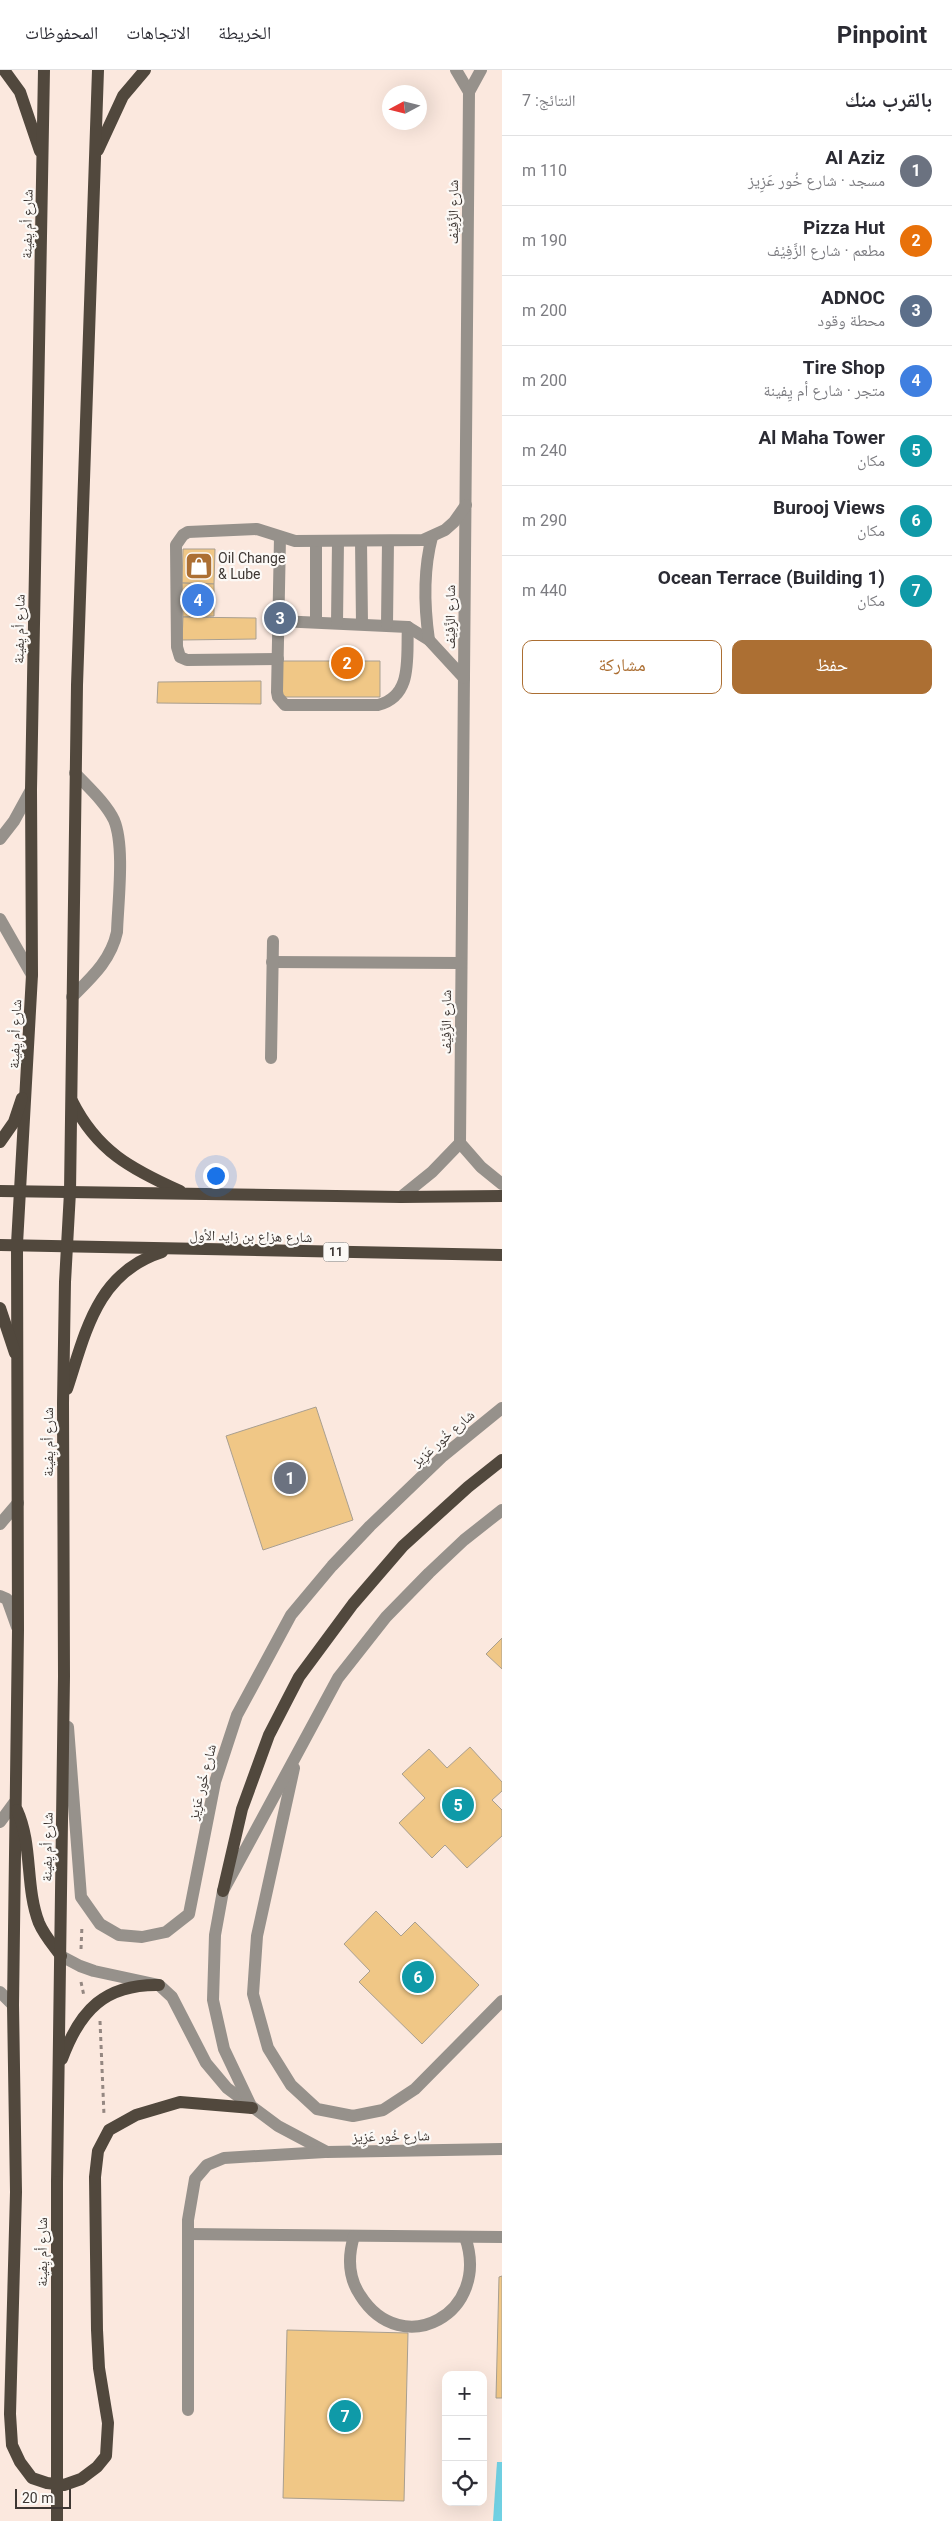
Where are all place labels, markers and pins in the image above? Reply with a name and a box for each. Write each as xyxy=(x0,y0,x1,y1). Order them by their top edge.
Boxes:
place label: Oil Change & Lube xyxy=(218,550,285,582)
shop icon: Oil Change & Lube xyxy=(184,551,214,581)
pin: 4 xyxy=(182,581,214,619)
pin: 3 xyxy=(264,599,296,637)
pin: 2 xyxy=(331,644,363,682)
pin: 1 xyxy=(274,1459,306,1497)
pin: 5 xyxy=(442,1786,474,1824)
pin: 6 xyxy=(402,1958,434,1996)
pin: 7 xyxy=(329,2397,361,2435)

